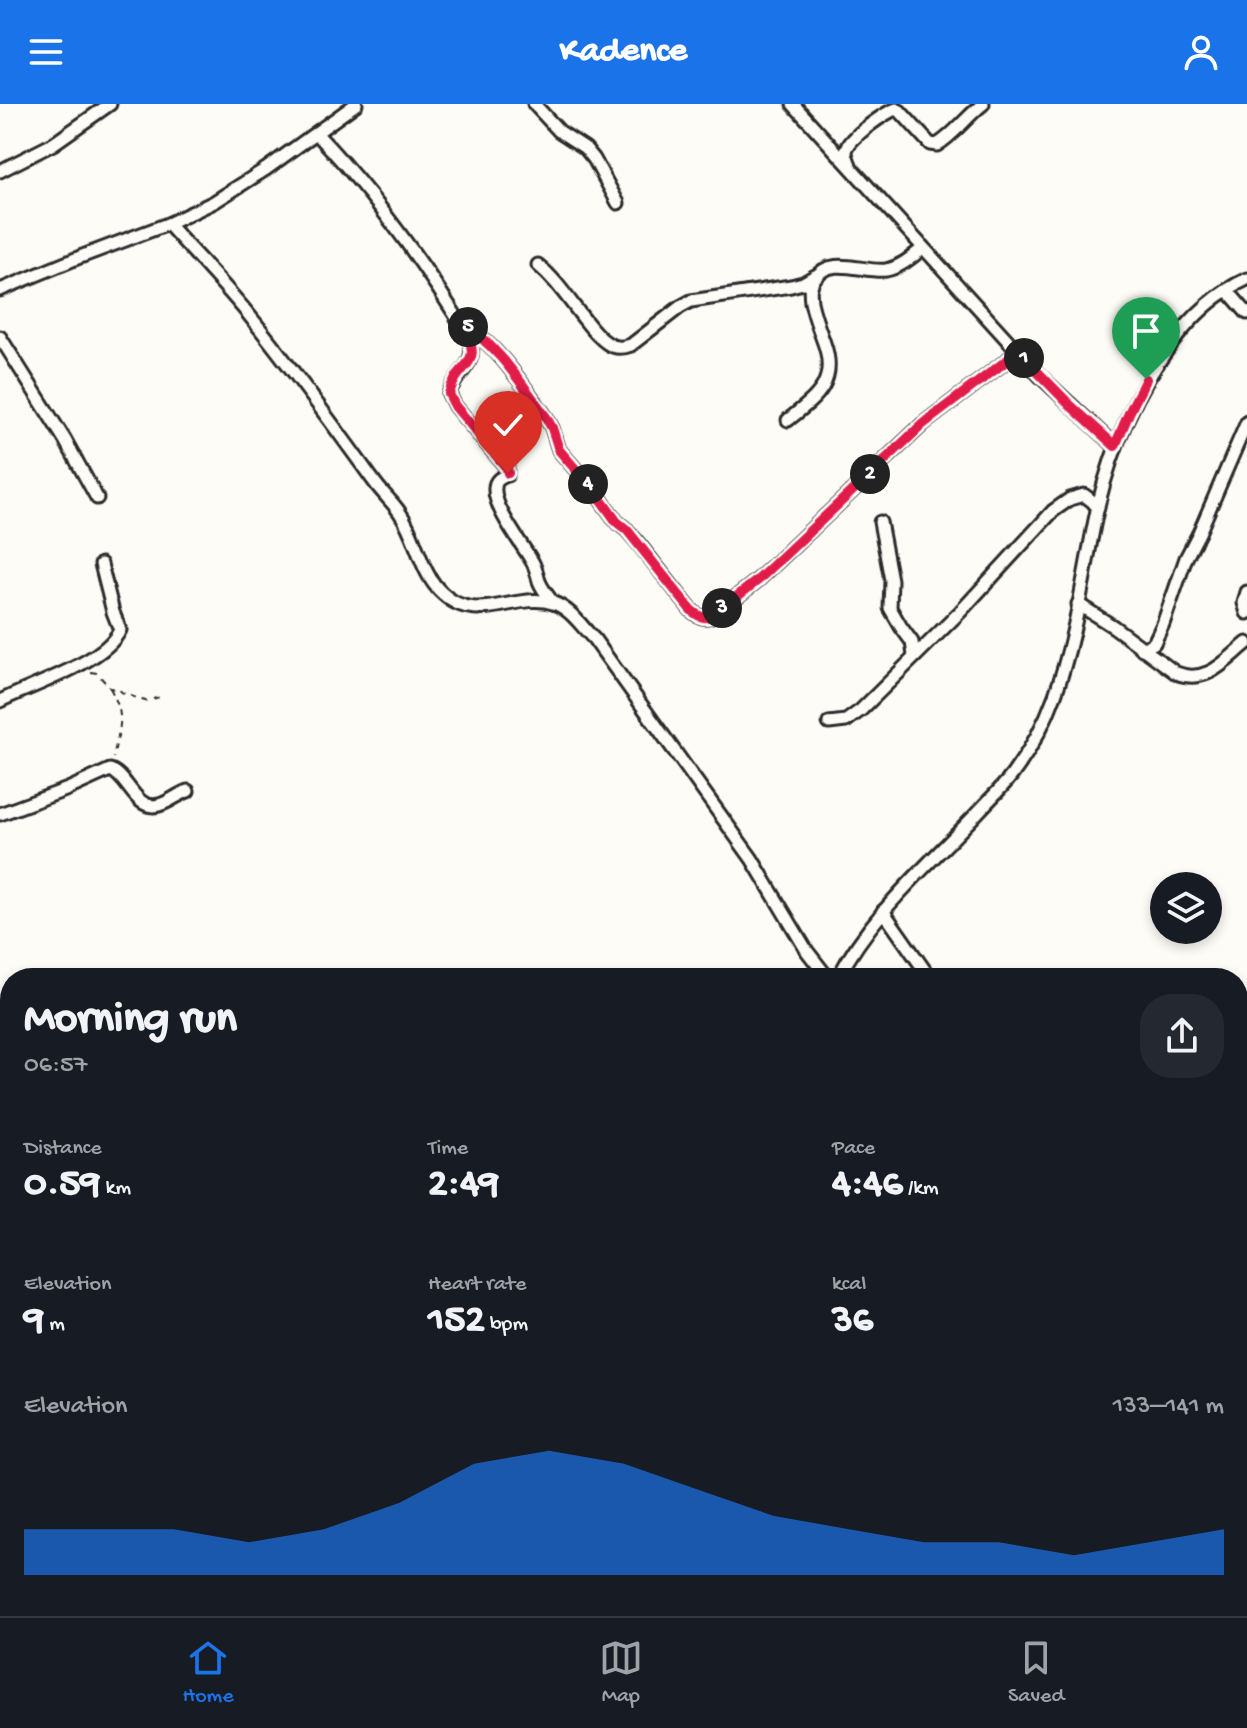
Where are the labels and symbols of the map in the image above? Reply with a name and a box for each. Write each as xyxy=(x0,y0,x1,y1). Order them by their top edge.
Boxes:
pin xyxy=(1112,297,1180,379)
pin: 5 xyxy=(448,307,488,347)
pin: 1 xyxy=(1004,338,1044,378)
pin xyxy=(474,391,542,473)
pin: 2 xyxy=(850,454,890,494)
pin: 4 xyxy=(568,464,608,504)
pin: 3 xyxy=(702,588,742,628)

